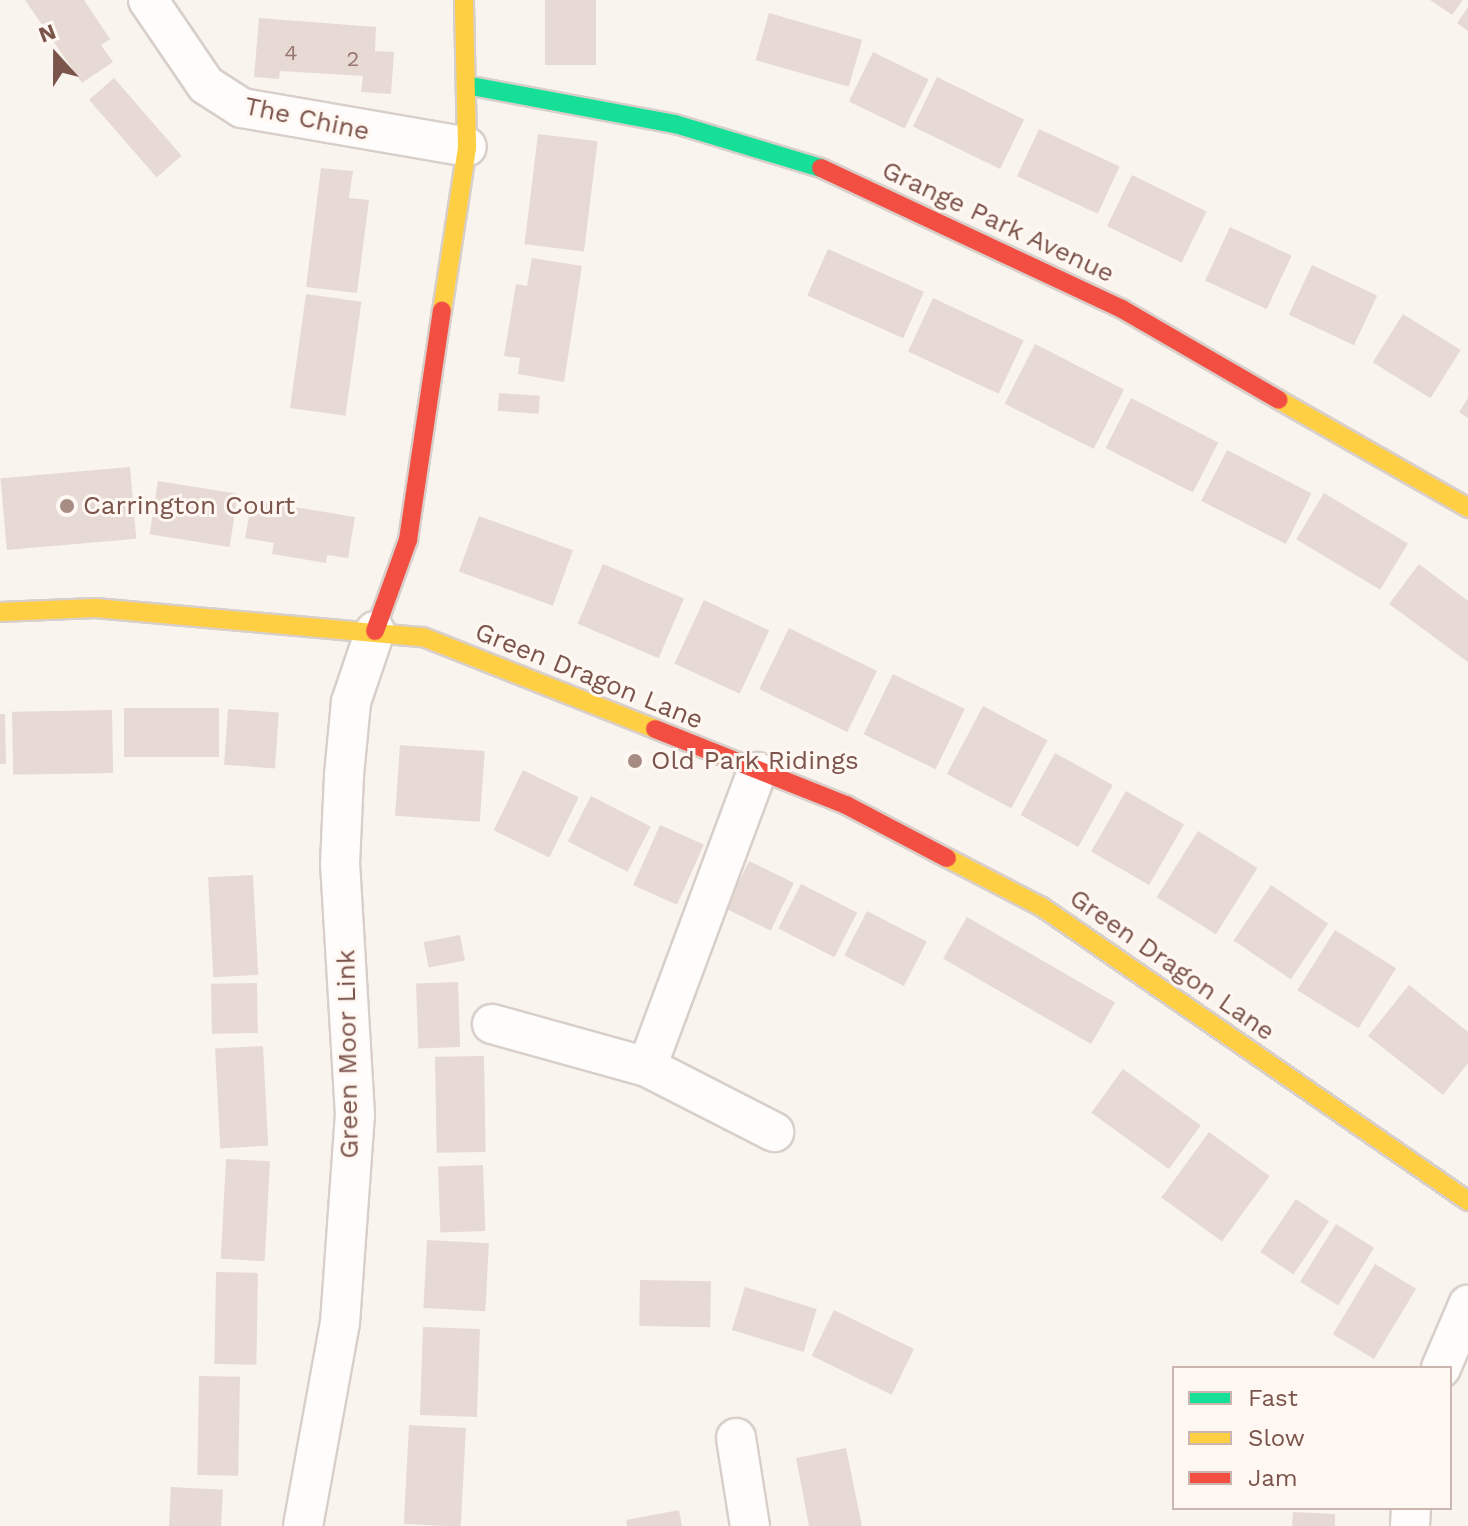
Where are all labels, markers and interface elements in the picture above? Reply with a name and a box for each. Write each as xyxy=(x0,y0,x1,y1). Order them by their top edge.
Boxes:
north arrow xyxy=(16,16,96,96)
text: N xyxy=(35,19,59,48)
house number: 4 xyxy=(284,40,298,66)
house number: 2 xyxy=(347,46,359,72)
street label: The Chine xyxy=(242,91,372,147)
street label: Grange Park Avenue xyxy=(876,154,1120,290)
place label: Carrington Court xyxy=(83,490,295,522)
marker: Carrington Court xyxy=(58,497,76,515)
street label: Green Dragon Lane xyxy=(470,616,708,736)
place label: Old Park Ridings xyxy=(651,745,859,777)
marker: Old Park Ridings xyxy=(626,752,644,770)
street label: Green Dragon Lane xyxy=(1063,882,1281,1048)
street label: Green Moor Link xyxy=(331,949,365,1159)
legend xyxy=(1172,1366,1452,1510)
text: Fast xyxy=(1248,1384,1298,1412)
text: Slow xyxy=(1248,1424,1305,1452)
text: Jam xyxy=(1248,1464,1298,1492)

